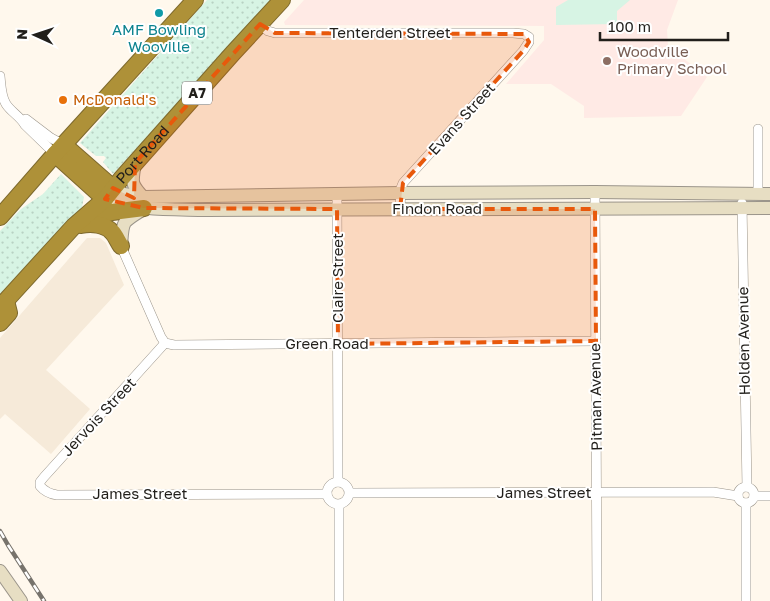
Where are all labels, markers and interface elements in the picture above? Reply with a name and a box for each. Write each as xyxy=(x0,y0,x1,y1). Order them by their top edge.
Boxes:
marker: AMF Bowling Wooville xyxy=(153,7,165,19)
north arrow xyxy=(10,10,60,60)
scale bar xyxy=(600,10,728,42)
text: 100 m xyxy=(608,17,651,35)
place label: AMF Bowling Wooville xyxy=(112,20,206,55)
street label: Tenterden Street xyxy=(329,23,451,41)
text: N xyxy=(13,29,30,40)
place label: Woodville Primary School xyxy=(617,42,727,77)
marker: Woodville Primary School xyxy=(601,55,613,67)
street label: Evans Street xyxy=(424,79,498,158)
road number: A7 xyxy=(182,82,212,105)
place label: McDonald's xyxy=(73,90,156,108)
marker: McDonald's xyxy=(57,94,69,106)
street label: Port Road xyxy=(111,121,172,187)
street label: Findon Road xyxy=(392,199,482,217)
street label: Claire Street xyxy=(328,233,346,323)
street label: Holden Avenue xyxy=(733,286,753,396)
street label: Green Road xyxy=(285,334,369,352)
street label: Pitman Avenue xyxy=(585,343,605,451)
street label: Jervois Street xyxy=(57,373,139,459)
street label: James Street xyxy=(497,483,591,501)
street label: James Street xyxy=(93,484,187,502)

